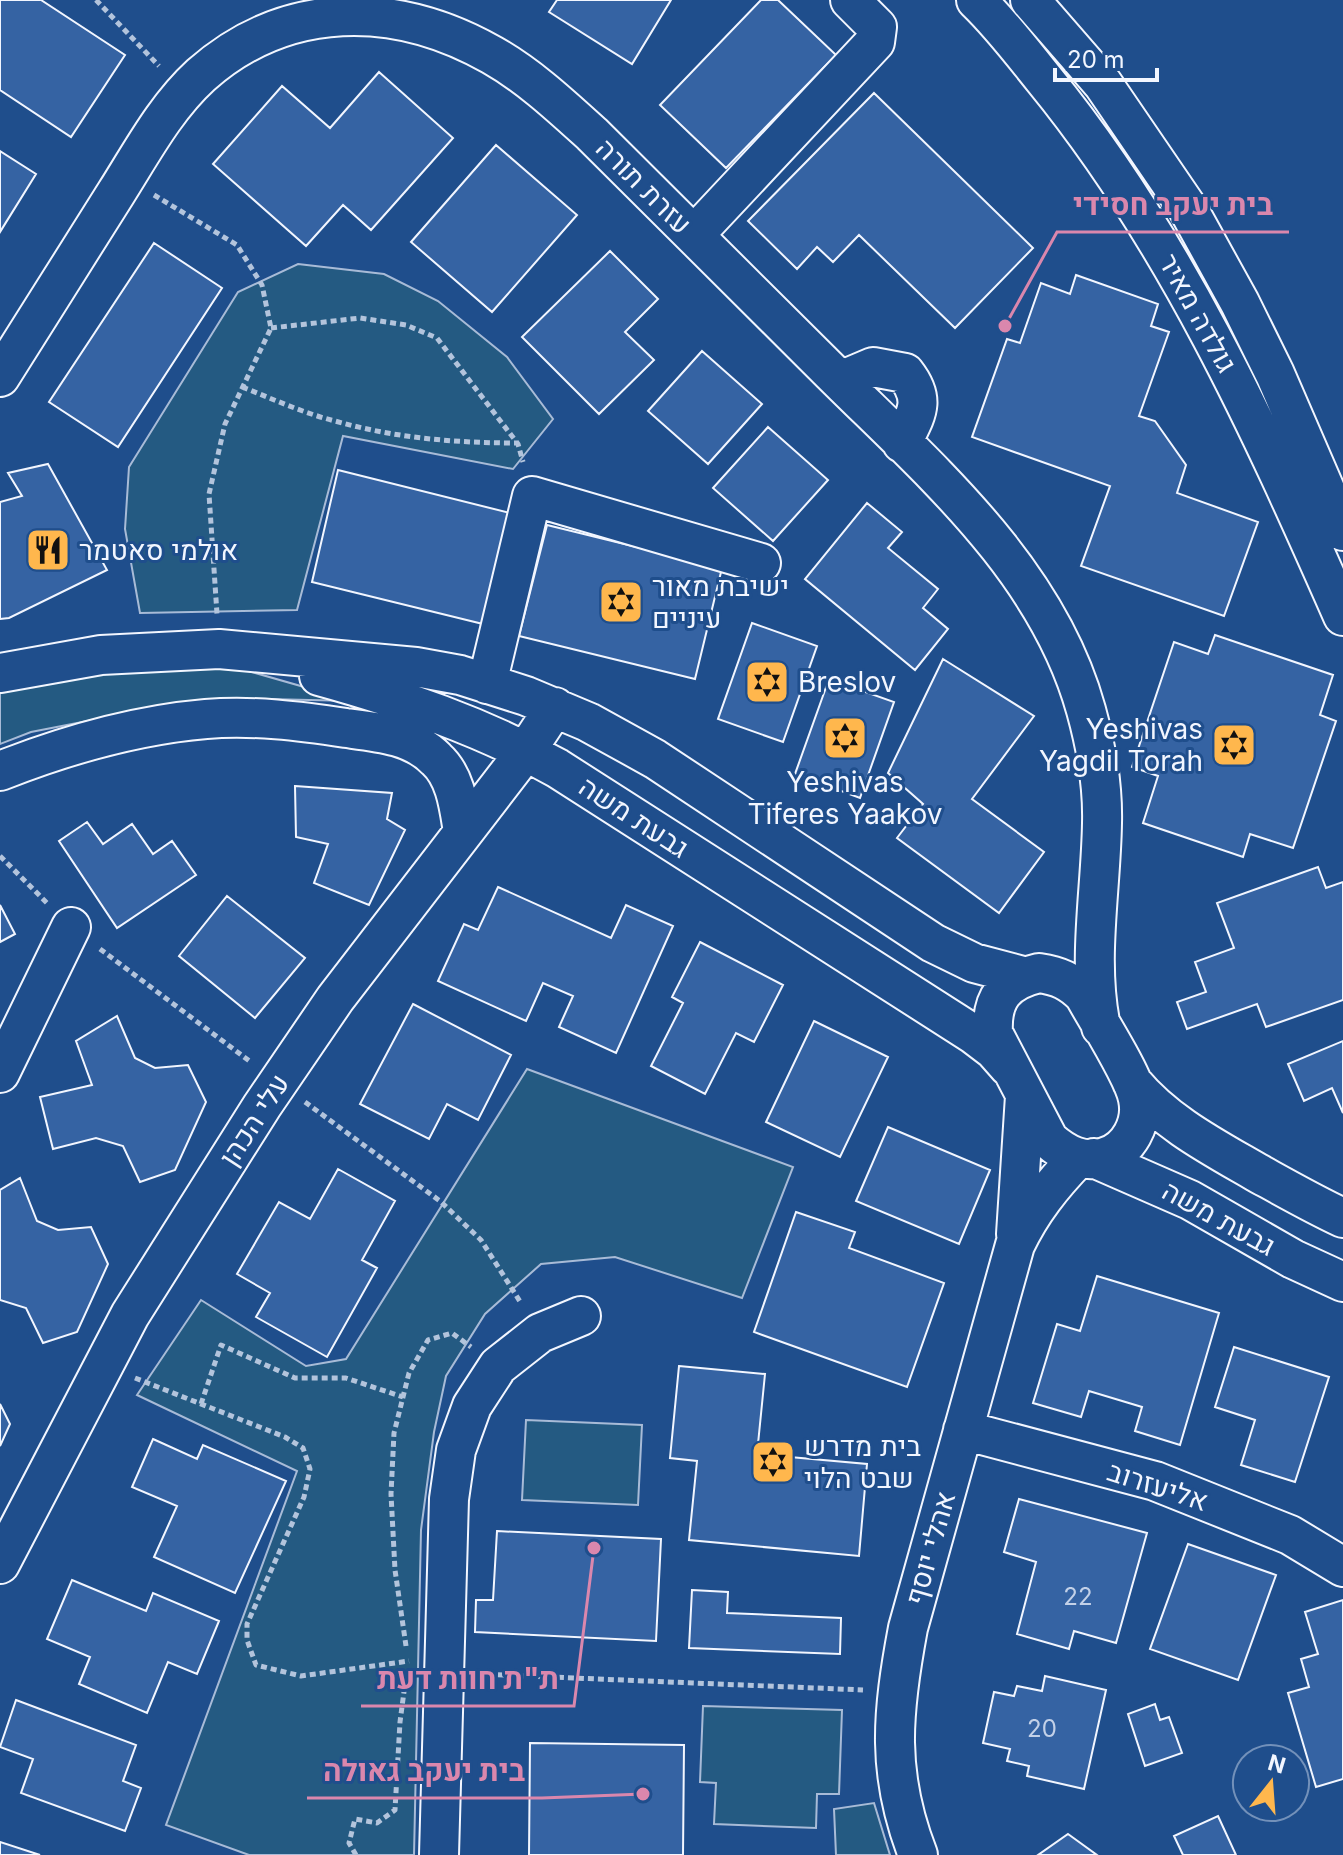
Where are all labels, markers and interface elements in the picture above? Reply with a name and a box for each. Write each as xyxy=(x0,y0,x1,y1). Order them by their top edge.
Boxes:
scale bar xyxy=(1055,32,1157,82)
text: 20 m xyxy=(1067,45,1125,74)
street label: עזרת תורה xyxy=(589,131,699,241)
callout: בית יעקב חסידי xyxy=(1057,178,1289,232)
text: בית יעקב חסידי xyxy=(1073,186,1273,222)
street label: גולדה מאיר xyxy=(1152,248,1244,378)
restaurant icon: אולמי סאטמר xyxy=(24,526,72,574)
place label: אולמי סאטמר xyxy=(79,533,238,567)
place label: ישיבת מאור עיניים xyxy=(652,569,789,635)
synagogue icon: ישיבת מאור עיניים xyxy=(597,578,645,626)
synagogue icon: Breslov xyxy=(743,658,791,706)
place label: Breslov xyxy=(798,665,896,699)
place label: Yeshivas Yagdil Torah xyxy=(1039,712,1203,778)
synagogue icon: Yeshivas Tiferes Yaakov xyxy=(821,714,869,762)
synagogue icon: Yeshivas Yagdil Torah xyxy=(1210,721,1258,769)
place label: Yeshivas Tiferes Yaakov xyxy=(748,765,942,831)
street label: גבעת משה xyxy=(573,769,695,865)
street label: עלי הכהן xyxy=(212,1068,296,1172)
street label: גבעת משה xyxy=(1157,1173,1281,1263)
place label: בית מדרש שבט הלוי xyxy=(804,1429,921,1495)
synagogue icon: בית מדרש שבט הלוי xyxy=(749,1438,797,1486)
street label: אליעזרוב xyxy=(1103,1454,1213,1518)
street label: אהלי יוסף xyxy=(898,1487,962,1609)
house number: 22 xyxy=(1063,1582,1093,1611)
callout: ת"ת חוות דעת xyxy=(361,1652,574,1706)
text: ת"ת חוות דעת xyxy=(377,1660,559,1696)
house number: 20 xyxy=(1027,1714,1057,1743)
north arrow xyxy=(1231,1743,1311,1823)
callout: בית יעקב גאולה xyxy=(307,1744,542,1798)
text: N xyxy=(1265,1749,1289,1779)
text: בית יעקב גאולה xyxy=(323,1752,525,1788)

